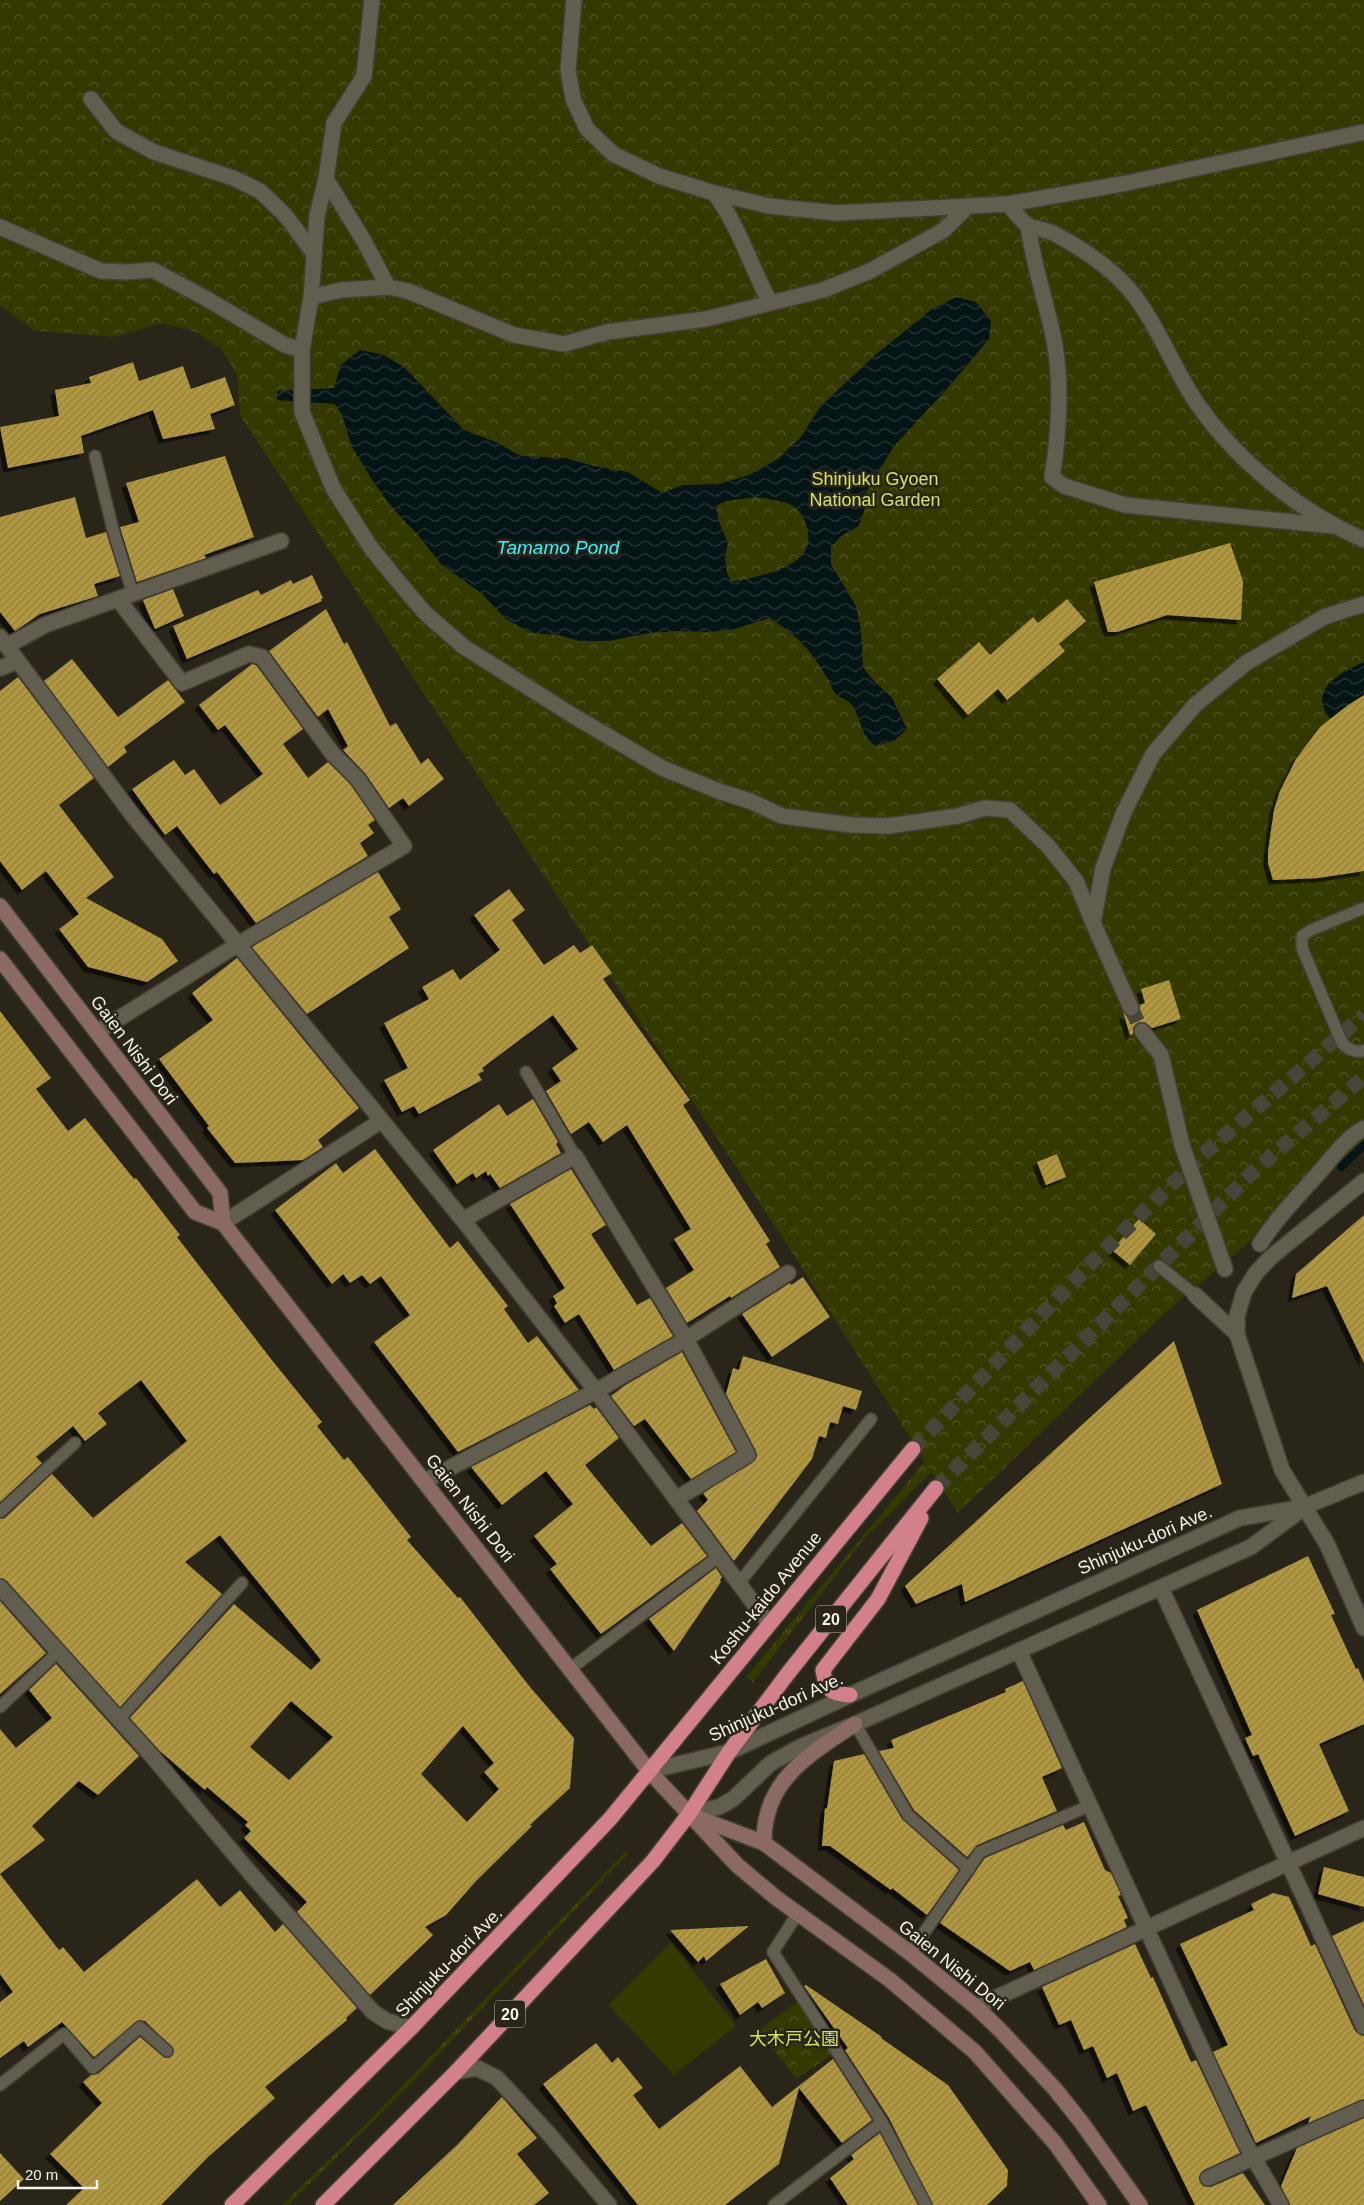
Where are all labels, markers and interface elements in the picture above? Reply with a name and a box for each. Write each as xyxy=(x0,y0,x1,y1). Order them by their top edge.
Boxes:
park label: Shinjuku Gyoen National Garden xyxy=(809,469,941,510)
water label: Tamamo Pond xyxy=(497,537,621,558)
street label: Gaien Nishi Dori xyxy=(87,992,181,1108)
street label: Gaien Nishi Dori xyxy=(422,1450,518,1566)
street label: Shinjuku-dori Ave. xyxy=(1075,1501,1215,1579)
street label: Koshu-kaido Avenue xyxy=(706,1528,826,1668)
road number: 20 xyxy=(816,1606,846,1632)
street label: Shinjuku-dori Ave. xyxy=(706,1668,846,1746)
street label: Shinjuku-dori Ave. xyxy=(392,1903,506,2021)
street label: Gaien Nishi Dori xyxy=(895,1916,1009,2014)
road number: 20 xyxy=(495,2000,525,2028)
park label: 大木戸公園 xyxy=(749,2029,839,2049)
scale bar xyxy=(18,2158,96,2190)
text: 20 m xyxy=(25,2166,58,2183)

